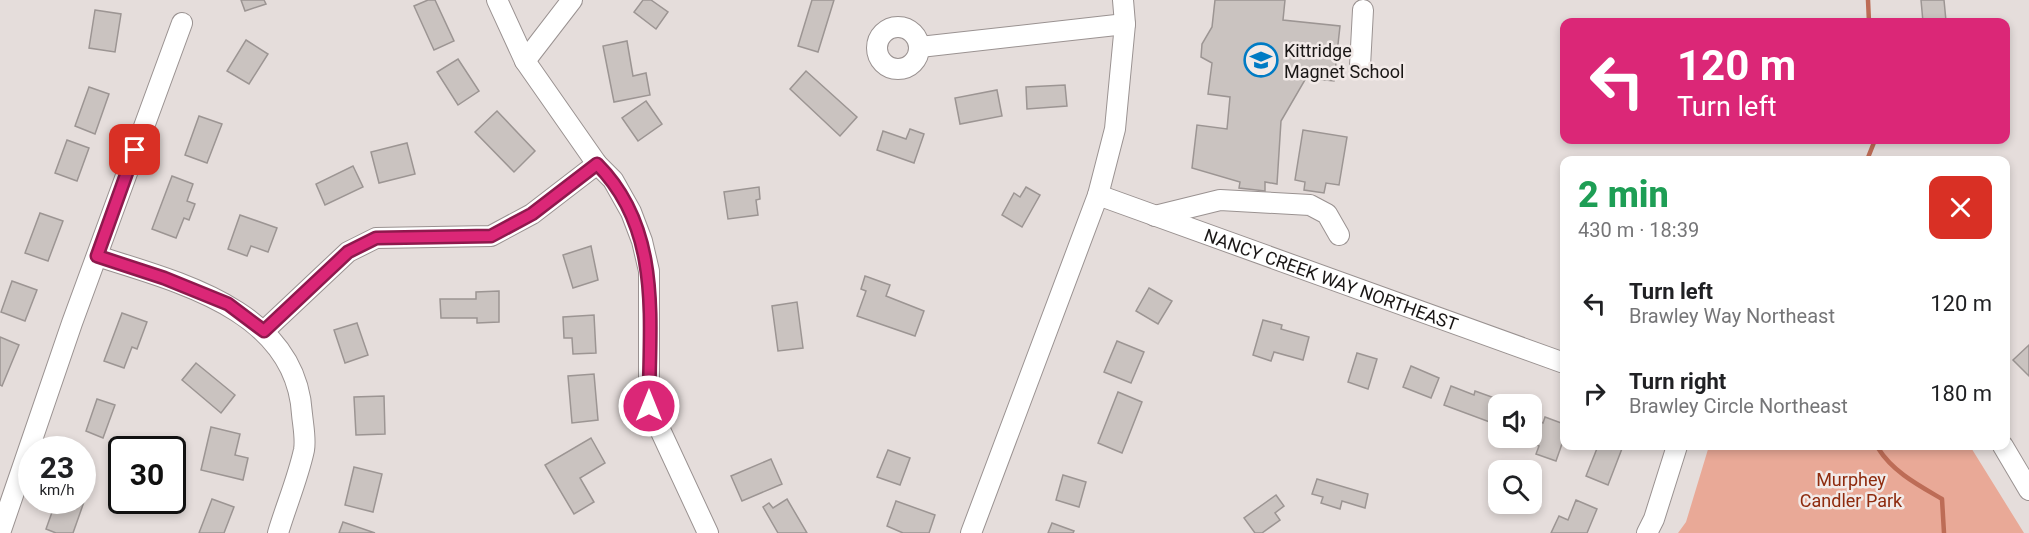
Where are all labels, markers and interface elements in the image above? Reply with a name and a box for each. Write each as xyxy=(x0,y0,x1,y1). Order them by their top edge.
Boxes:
place label: Kittridge Magnet School xyxy=(1284,40,1404,82)
text: 120 m xyxy=(1677,41,1796,90)
school or university icon: Kittridge Magnet School xyxy=(1243,42,1279,78)
icon: left xyxy=(1578,42,1656,120)
text: Turn left xyxy=(1677,91,1777,123)
pin xyxy=(109,124,160,175)
icon: arrive xyxy=(118,133,151,166)
text: 2 min xyxy=(1578,174,1669,216)
button: close xyxy=(1929,176,1992,239)
text: 430 m · 18:39 xyxy=(1578,218,1699,242)
street label: NANCY CREEK WAY NORTHEAST xyxy=(1202,224,1461,335)
text: Turn left xyxy=(1629,279,1713,304)
icon: left xyxy=(1578,287,1611,320)
text: 120 m xyxy=(1930,291,1992,316)
text: Brawley Way Northeast xyxy=(1629,304,1835,328)
text: Turn right xyxy=(1629,369,1726,394)
position arrow xyxy=(617,374,681,438)
icon: right xyxy=(1578,377,1611,410)
text: 180 m xyxy=(1930,381,1992,406)
map controls xyxy=(1488,394,1542,514)
button: sound xyxy=(1488,394,1542,448)
text: Brawley Circle Northeast xyxy=(1629,394,1848,418)
speed limit sign: 30 xyxy=(108,436,186,514)
text: 23 xyxy=(40,450,74,485)
button: search xyxy=(1488,460,1542,514)
park label: Murphey Candler Park xyxy=(1800,469,1903,511)
text: km/h xyxy=(39,481,75,499)

